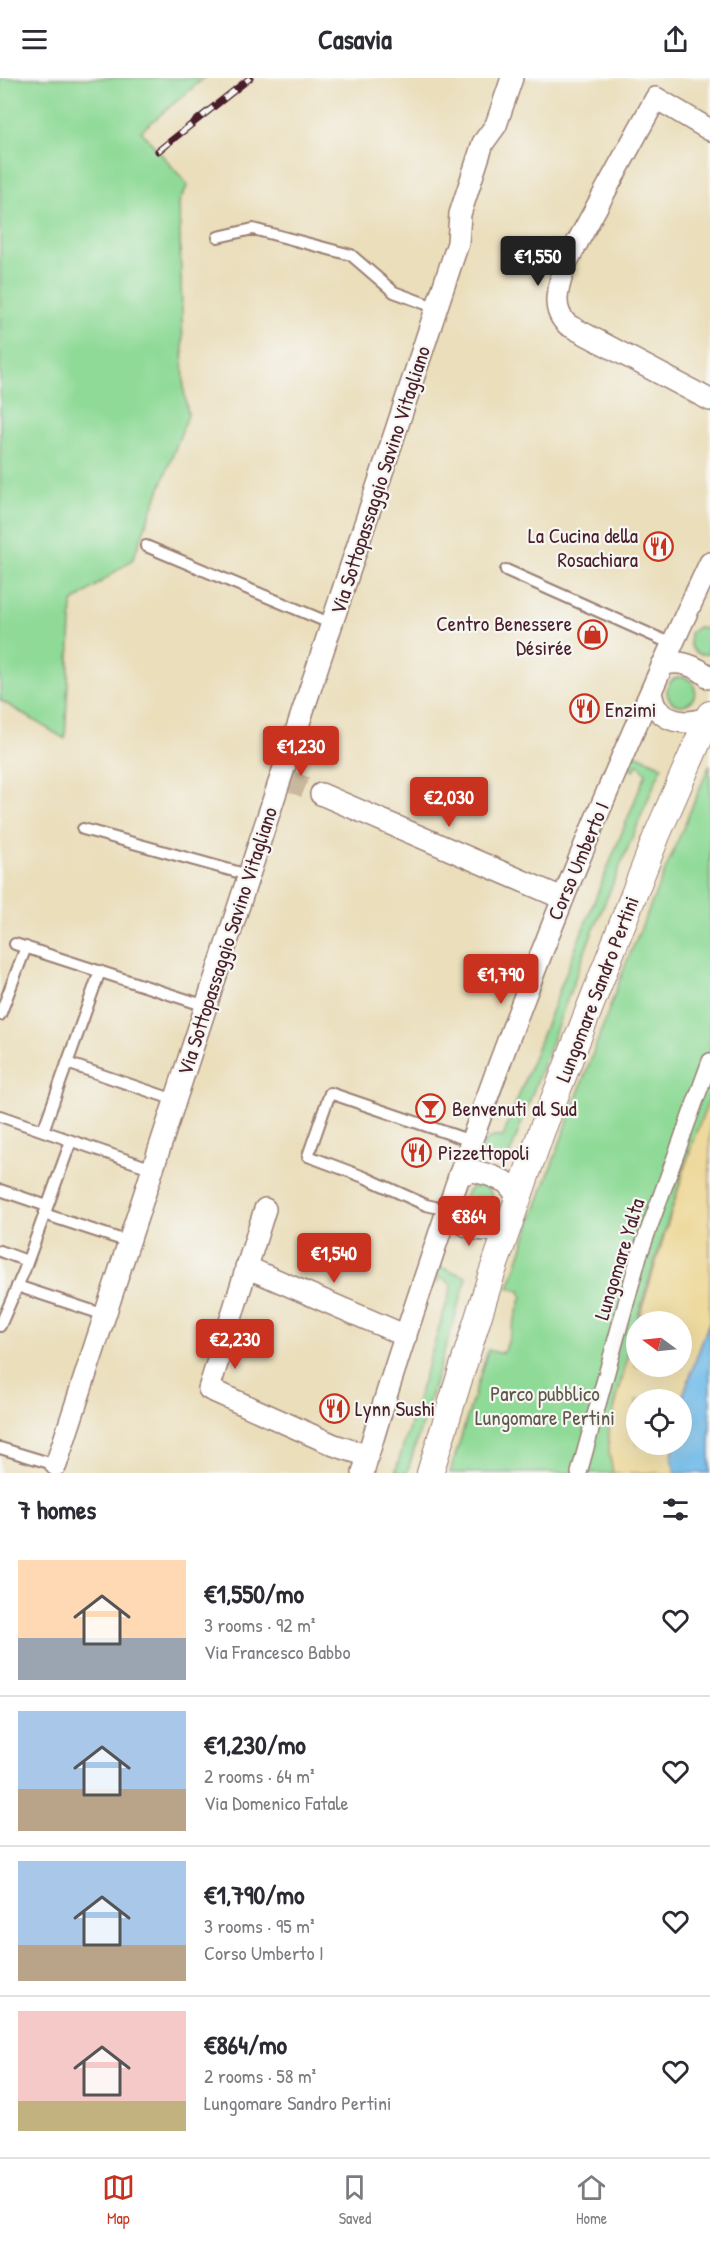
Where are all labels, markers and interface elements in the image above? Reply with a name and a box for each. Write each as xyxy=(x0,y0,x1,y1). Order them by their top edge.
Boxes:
text: Casavia xyxy=(318,21,392,57)
icon: menu xyxy=(18,23,51,56)
icon: share xyxy=(659,23,692,56)
pin: €1,550 xyxy=(489,236,587,287)
text: €1,550 xyxy=(515,242,561,269)
street label: Via Sottopassaggio Savino Vitagliano xyxy=(323,342,437,618)
place label: La Cucina della Rosachiara xyxy=(528,521,638,574)
restaurant icon: La Cucina della Rosachiara xyxy=(643,531,675,563)
place label: Centro Benessere Désirée xyxy=(436,609,572,662)
shop icon: Centro Benessere Désirée xyxy=(577,619,609,651)
restaurant icon: Enzimi xyxy=(568,693,600,725)
place label: Enzimi xyxy=(605,695,656,724)
pin: €1,230 xyxy=(252,726,350,777)
text: €1,230 xyxy=(277,732,325,759)
pin: €2,030 xyxy=(400,777,498,828)
text: €2,030 xyxy=(424,783,474,810)
street label: Corso Umberto I xyxy=(540,797,616,925)
street label: Via Sottopassaggio Savino Vitagliano xyxy=(170,803,284,1079)
street label: Lungomare Sandro Pertini xyxy=(548,892,646,1086)
pin: €1,790 xyxy=(452,954,550,1005)
text: €1,790 xyxy=(477,960,525,987)
bar icon: Benvenuti al Sud xyxy=(415,1092,447,1124)
place label: Benvenuti al Sud xyxy=(452,1094,577,1123)
restaurant icon: Pizzettopoli xyxy=(401,1136,433,1168)
place label: Pizzettopoli xyxy=(438,1138,530,1167)
street label: Lungomare Yalta xyxy=(587,1195,651,1323)
pin: €864 xyxy=(433,1196,505,1247)
text: €864 xyxy=(452,1202,486,1229)
pin: €1,540 xyxy=(285,1233,383,1284)
text: €1,540 xyxy=(311,1239,357,1266)
north arrow xyxy=(626,1311,692,1377)
map controls xyxy=(626,1311,692,1455)
pin: €2,230 xyxy=(186,1319,284,1370)
text: €2,230 xyxy=(210,1325,260,1352)
park label: Parco pubblico Lungomare Pertini xyxy=(475,1379,615,1432)
button: locate xyxy=(626,1389,692,1455)
restaurant icon: Lynn Sushi xyxy=(318,1392,350,1424)
place label: Lynn Sushi xyxy=(355,1394,435,1423)
text: 7 homes xyxy=(18,1492,96,1527)
icon: filters xyxy=(659,1493,692,1526)
text: €1,550/mo xyxy=(204,1576,304,1611)
icon: home xyxy=(66,1584,138,1656)
icon: heart xyxy=(659,1604,692,1637)
text: 3 rooms · 92 m² xyxy=(204,1611,315,1638)
text: Via Francesco Babbo xyxy=(204,1638,351,1665)
text: €1,230/mo xyxy=(204,1727,306,1762)
icon: home xyxy=(66,1735,138,1807)
icon: heart xyxy=(659,1755,692,1788)
text: 2 rooms · 64 m² xyxy=(204,1762,315,1789)
text: Via Domenico Fatale xyxy=(204,1789,349,1816)
text: €1,790/mo xyxy=(204,1877,304,1912)
icon: home xyxy=(66,1885,138,1957)
icon: heart xyxy=(659,1905,692,1938)
text: 3 rooms · 95 m² xyxy=(204,1912,314,1939)
text: Corso Umberto I xyxy=(204,1939,324,1966)
text: €864/mo xyxy=(204,2027,287,2062)
icon: home xyxy=(66,2035,138,2107)
icon: heart xyxy=(659,2055,692,2088)
text: 2 rooms · 58 m² xyxy=(204,2062,316,2089)
text: Lungomare Sandro Pertini xyxy=(204,2089,392,2116)
tab: Map xyxy=(102,2171,135,2229)
tab: Saved xyxy=(338,2171,371,2229)
tab: Home xyxy=(575,2171,608,2229)

